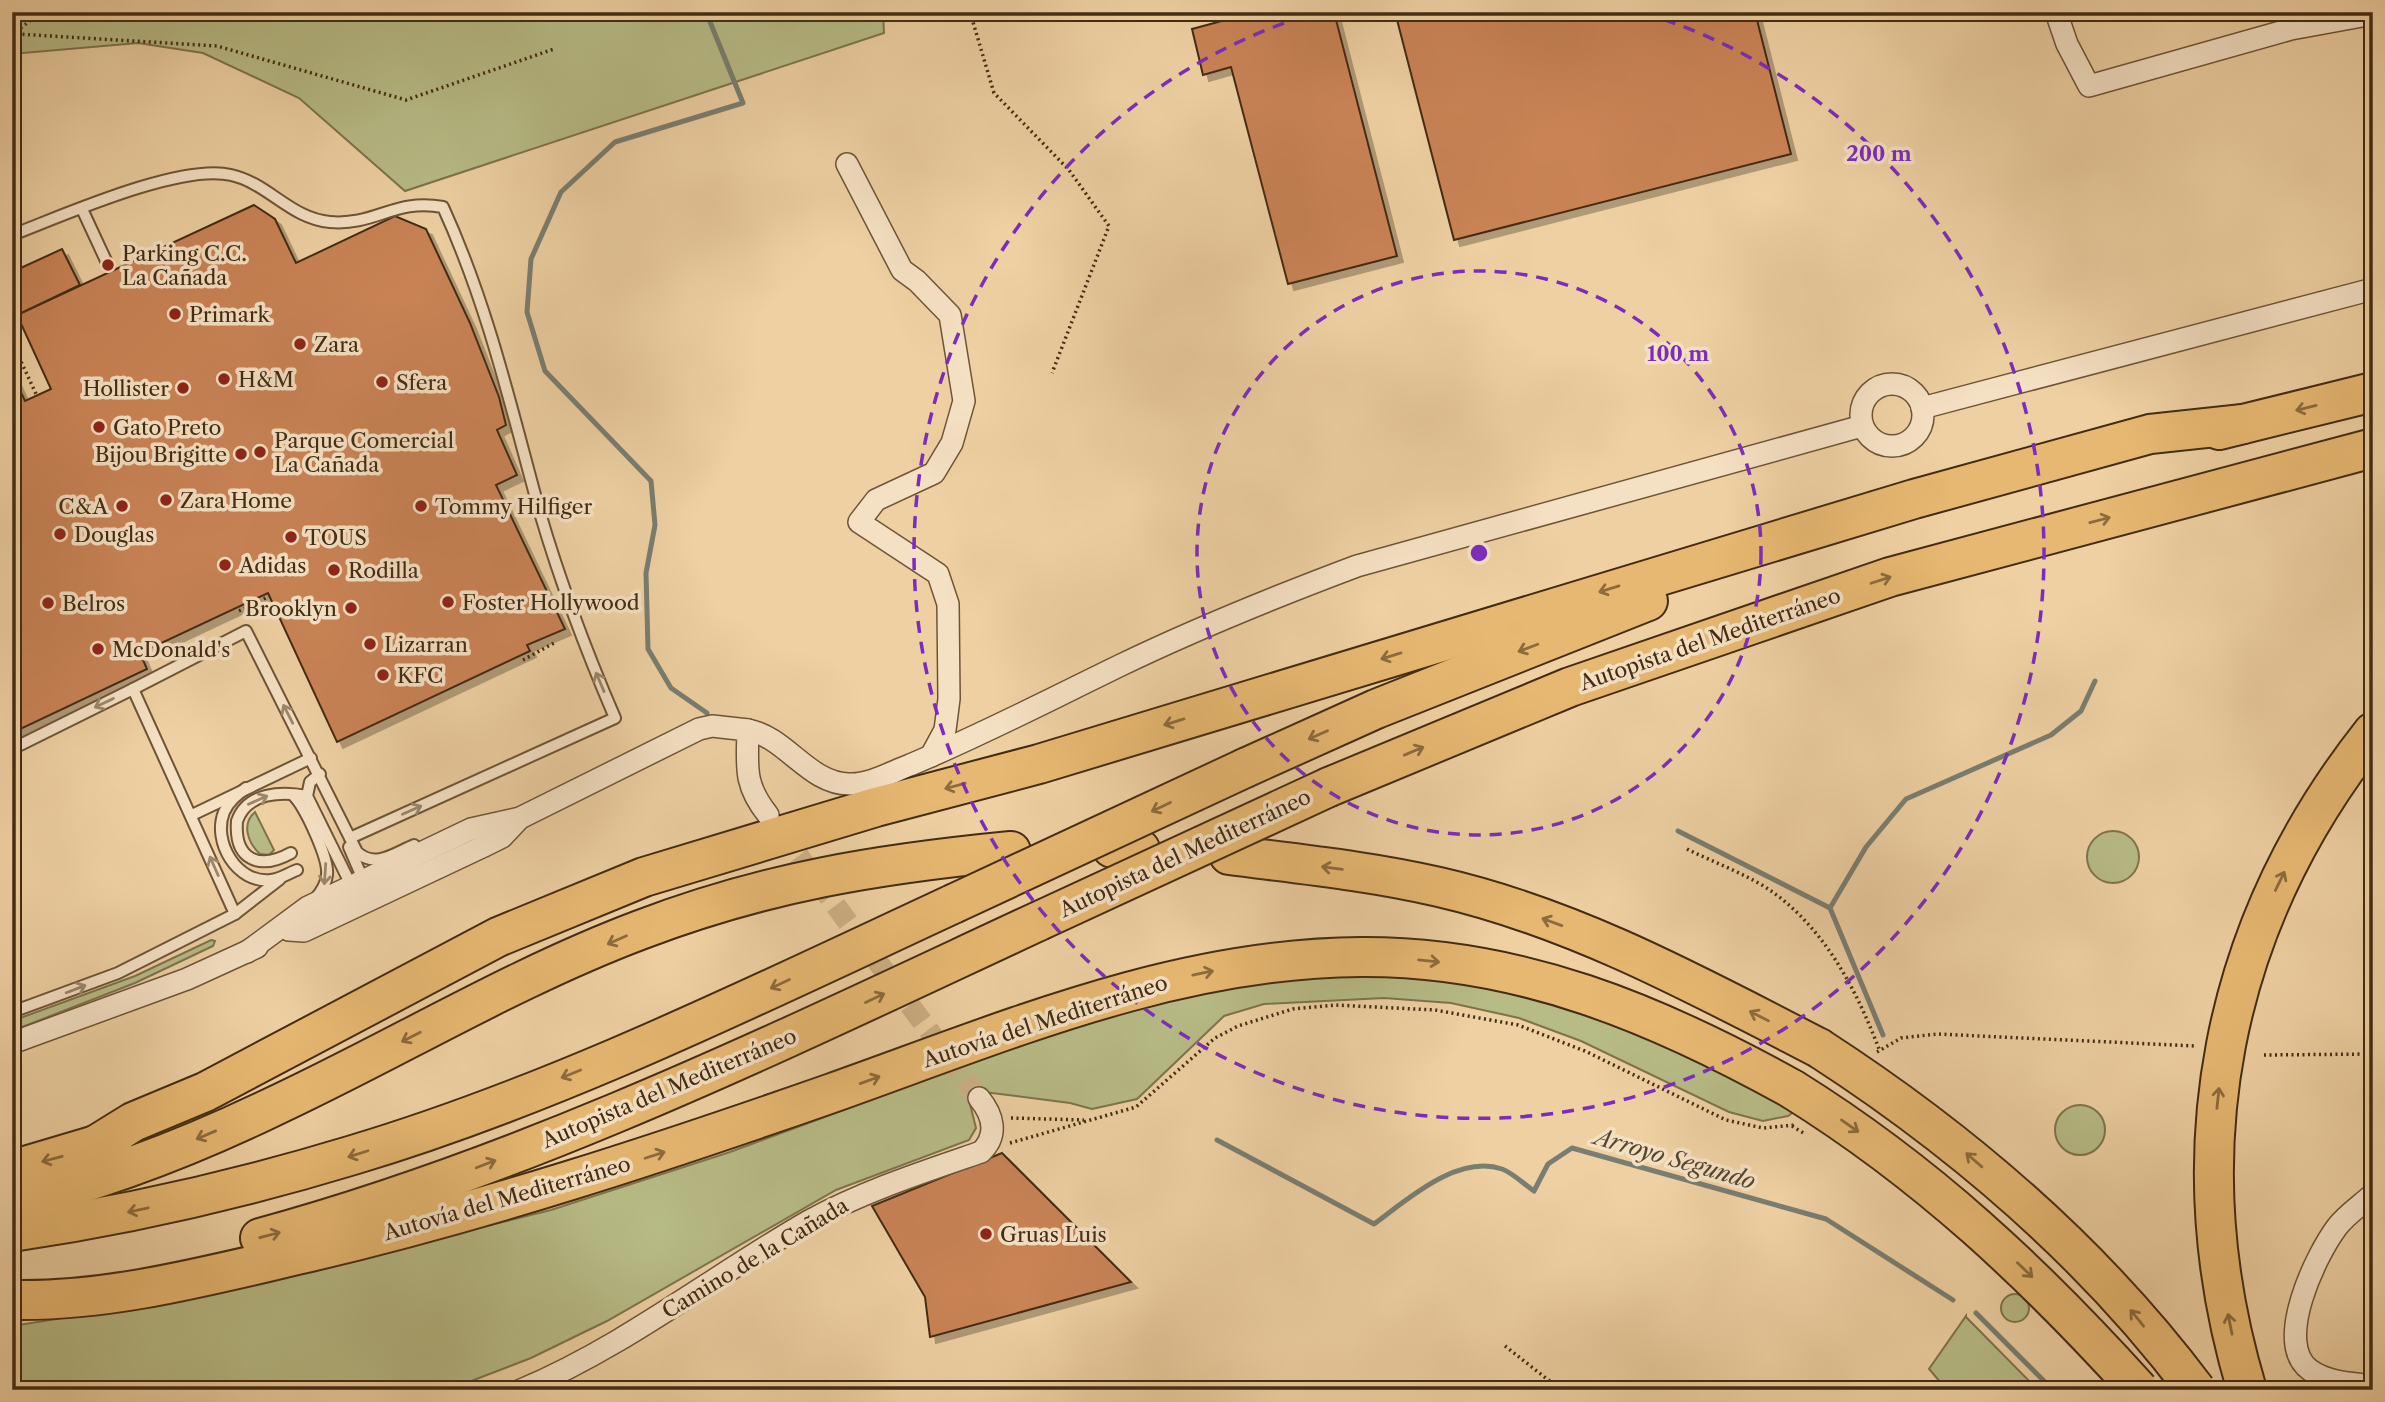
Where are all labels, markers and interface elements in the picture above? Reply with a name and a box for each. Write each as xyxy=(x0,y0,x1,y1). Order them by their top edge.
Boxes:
text: 200 m xyxy=(1846,141,1912,166)
place label: Parking C.C. La Cañada xyxy=(122,241,247,290)
marker: Parking C.C. La Cañada xyxy=(100,257,116,273)
place label: Primark xyxy=(189,302,271,327)
marker: Primark xyxy=(167,306,183,322)
place label: Zara xyxy=(314,332,360,357)
marker: Zara xyxy=(292,336,308,352)
text: 100 m xyxy=(1647,341,1709,366)
place label: H&M xyxy=(238,367,294,392)
place label: Sfera xyxy=(396,370,448,395)
marker: H&M xyxy=(216,371,232,387)
marker: Sfera xyxy=(374,374,390,390)
place label: Hollister xyxy=(83,376,169,401)
marker: Hollister xyxy=(175,380,191,396)
one-way arrow xyxy=(2296,402,2318,415)
place label: Gato Preto xyxy=(113,415,221,440)
marker: Gato Preto xyxy=(91,419,107,435)
place label: Parque Comercial La Cañada xyxy=(274,428,454,477)
place label: Bijou Brigitte xyxy=(95,442,227,467)
marker: Parque Comercial La Cañada xyxy=(252,444,268,460)
marker: Bijou Brigitte xyxy=(233,446,249,462)
place label: Zara Home xyxy=(180,488,292,513)
marker: Zara Home xyxy=(158,492,174,508)
place label: C&A xyxy=(58,494,108,519)
place label: Tommy Hilfiger xyxy=(435,494,592,519)
marker: C&A xyxy=(114,498,130,514)
marker: Tommy Hilfiger xyxy=(413,498,429,514)
one-way arrow xyxy=(2089,512,2111,525)
place label: Douglas xyxy=(74,522,154,547)
place label: TOUS xyxy=(305,525,367,550)
marker: Douglas xyxy=(52,526,68,542)
marker: TOUS xyxy=(283,529,299,545)
centre of rings xyxy=(1467,541,1491,565)
place label: Adidas xyxy=(238,553,306,578)
marker: Adidas xyxy=(217,557,233,573)
place label: Rodilla xyxy=(348,558,420,583)
marker: Rodilla xyxy=(326,562,342,578)
one-way arrow xyxy=(1869,573,1891,585)
street label: Autopista del Mediterráneo xyxy=(1575,583,1844,696)
one-way arrow xyxy=(1598,583,1620,596)
place label: Foster Hollywood xyxy=(462,590,640,615)
place label: Belros xyxy=(62,591,125,616)
marker: Foster Hollywood xyxy=(440,594,456,610)
marker: Belros xyxy=(40,595,56,611)
place label: Brooklyn xyxy=(245,596,337,621)
marker: Brooklyn xyxy=(343,600,359,616)
place label: Lizarran xyxy=(384,632,468,657)
marker: Lizarran xyxy=(362,636,378,652)
place label: McDonald's xyxy=(112,637,230,662)
marker: McDonald's xyxy=(90,641,106,657)
one-way arrow xyxy=(1517,642,1539,655)
one-way arrow xyxy=(1381,650,1403,663)
place label: KFC xyxy=(397,663,443,688)
marker: KFC xyxy=(375,667,391,683)
one-way arrow xyxy=(593,672,606,694)
one-way arrow xyxy=(94,697,115,711)
one-way arrow xyxy=(280,704,294,725)
one-way arrow xyxy=(1163,717,1185,730)
one-way arrow xyxy=(1308,729,1329,742)
one-way arrow xyxy=(1403,744,1425,757)
one-way arrow xyxy=(945,780,967,793)
street label: Autopista del Mediterráneo xyxy=(1054,784,1315,923)
one-way arrow xyxy=(247,792,268,806)
one-way arrow xyxy=(1150,802,1171,815)
one-way arrow xyxy=(401,803,422,816)
one-way arrow xyxy=(207,856,220,878)
one-way arrow xyxy=(318,862,331,885)
one-way arrow xyxy=(1321,862,1343,875)
one-way arrow xyxy=(2274,870,2287,891)
one-way arrow xyxy=(1542,915,1564,927)
one-way arrow xyxy=(607,934,628,947)
one-way arrow xyxy=(1417,955,1440,968)
one-way arrow xyxy=(1191,966,1214,980)
street label: Autovía del Mediterráneo xyxy=(919,970,1170,1073)
one-way arrow xyxy=(770,978,791,991)
one-way arrow xyxy=(65,981,87,994)
one-way arrow xyxy=(864,990,885,1004)
one-way arrow xyxy=(1749,1009,1770,1023)
street label: Autopista del Mediterráneo xyxy=(537,1023,800,1154)
one-way arrow xyxy=(401,1030,422,1044)
one-way arrow xyxy=(561,1069,582,1082)
one-way arrow xyxy=(858,1072,880,1085)
one-way arrow xyxy=(2211,1087,2224,1110)
one-way arrow xyxy=(1840,1119,1859,1133)
water label: Arroyo Segundo xyxy=(1588,1122,1759,1195)
one-way arrow xyxy=(196,1130,218,1143)
one-way arrow xyxy=(644,1147,666,1160)
one-way arrow xyxy=(347,1148,369,1161)
street label: Autovía del Mediterráneo xyxy=(380,1151,633,1246)
one-way arrow xyxy=(1965,1152,1983,1168)
one-way arrow xyxy=(41,1153,63,1166)
one-way arrow xyxy=(474,1157,496,1169)
street label: Camino de la Cañada xyxy=(657,1192,853,1324)
one-way arrow xyxy=(127,1204,150,1218)
place label: Gruas Luis xyxy=(1000,1222,1107,1247)
marker: Gruas Luis xyxy=(978,1226,994,1242)
one-way arrow xyxy=(258,1228,280,1241)
one-way arrow xyxy=(2017,1262,2034,1279)
one-way arrow xyxy=(2130,1309,2145,1327)
one-way arrow xyxy=(2223,1313,2237,1336)

